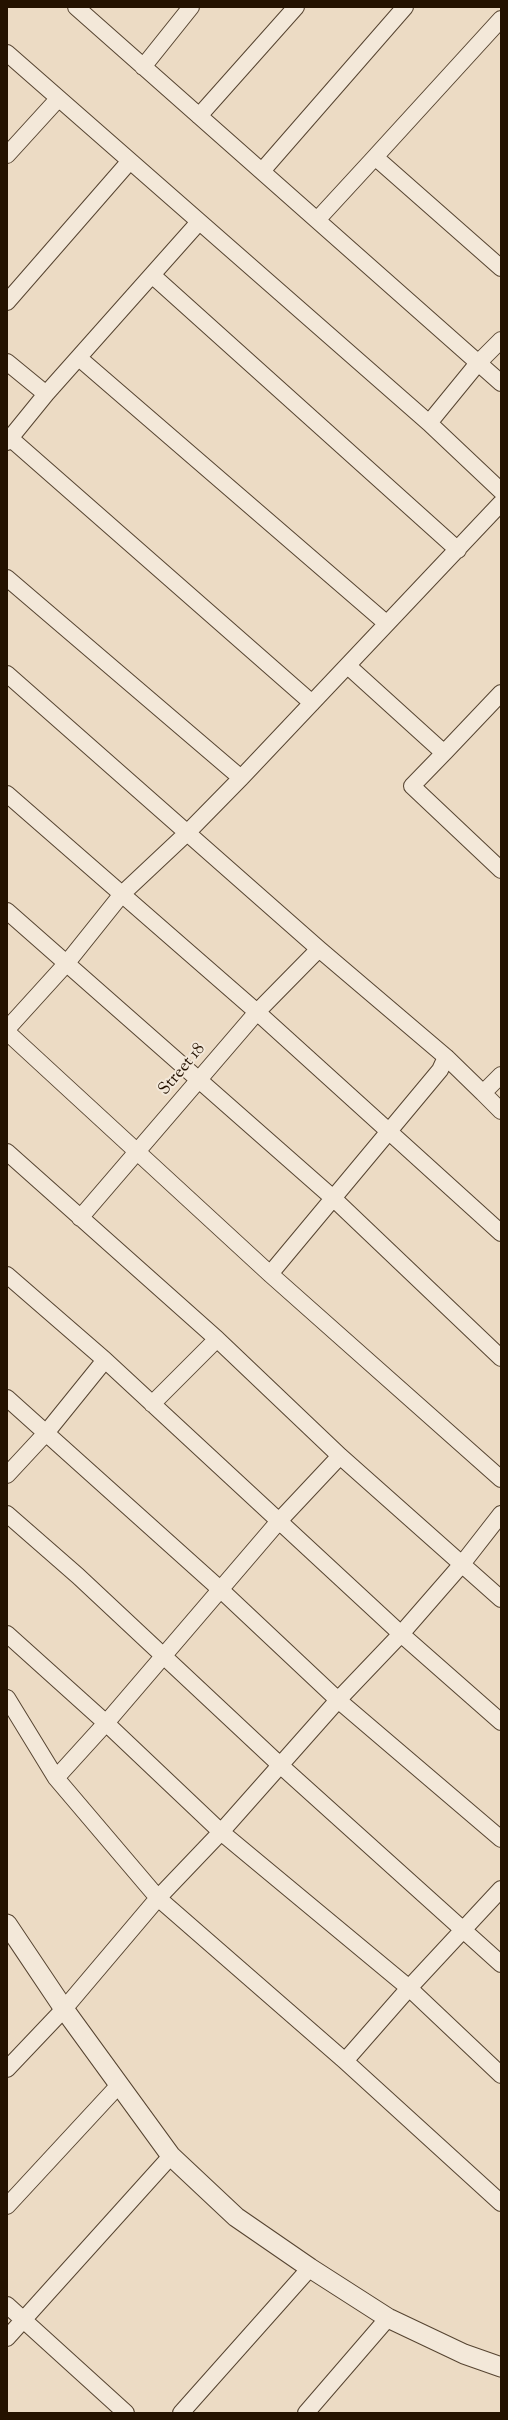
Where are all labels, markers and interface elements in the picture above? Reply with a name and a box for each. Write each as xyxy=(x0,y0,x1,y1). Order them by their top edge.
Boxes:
street label: Street 18 xyxy=(155,1040,211,1100)

